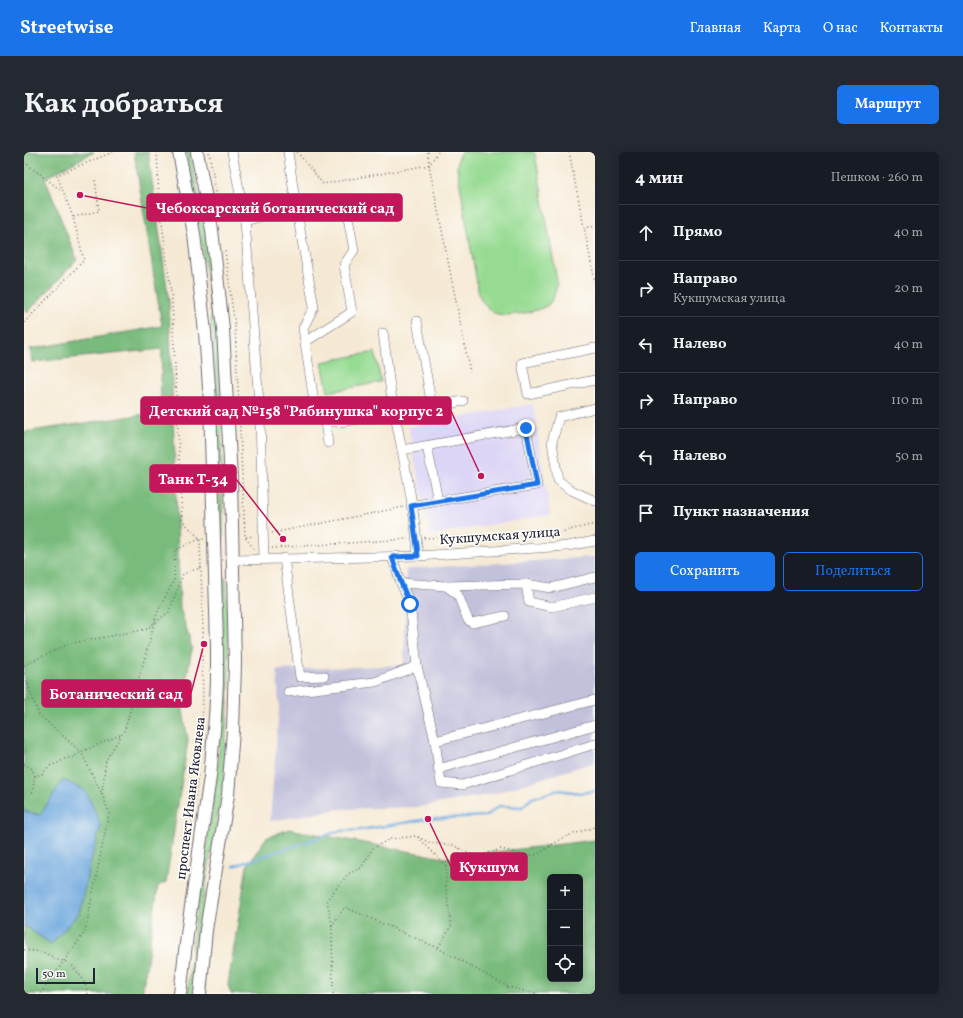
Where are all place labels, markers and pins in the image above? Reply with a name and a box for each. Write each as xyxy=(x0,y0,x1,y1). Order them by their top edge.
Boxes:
callout: Чебоксарский ботанический сад xyxy=(147,194,402,221)
callout: Детский сад №158 "Рябинушка" корпус 2 xyxy=(141,397,451,424)
callout: Танк Т-34 xyxy=(150,465,236,492)
callout: Ботанический сад xyxy=(42,680,191,707)
callout: Кукшум xyxy=(451,853,527,880)

